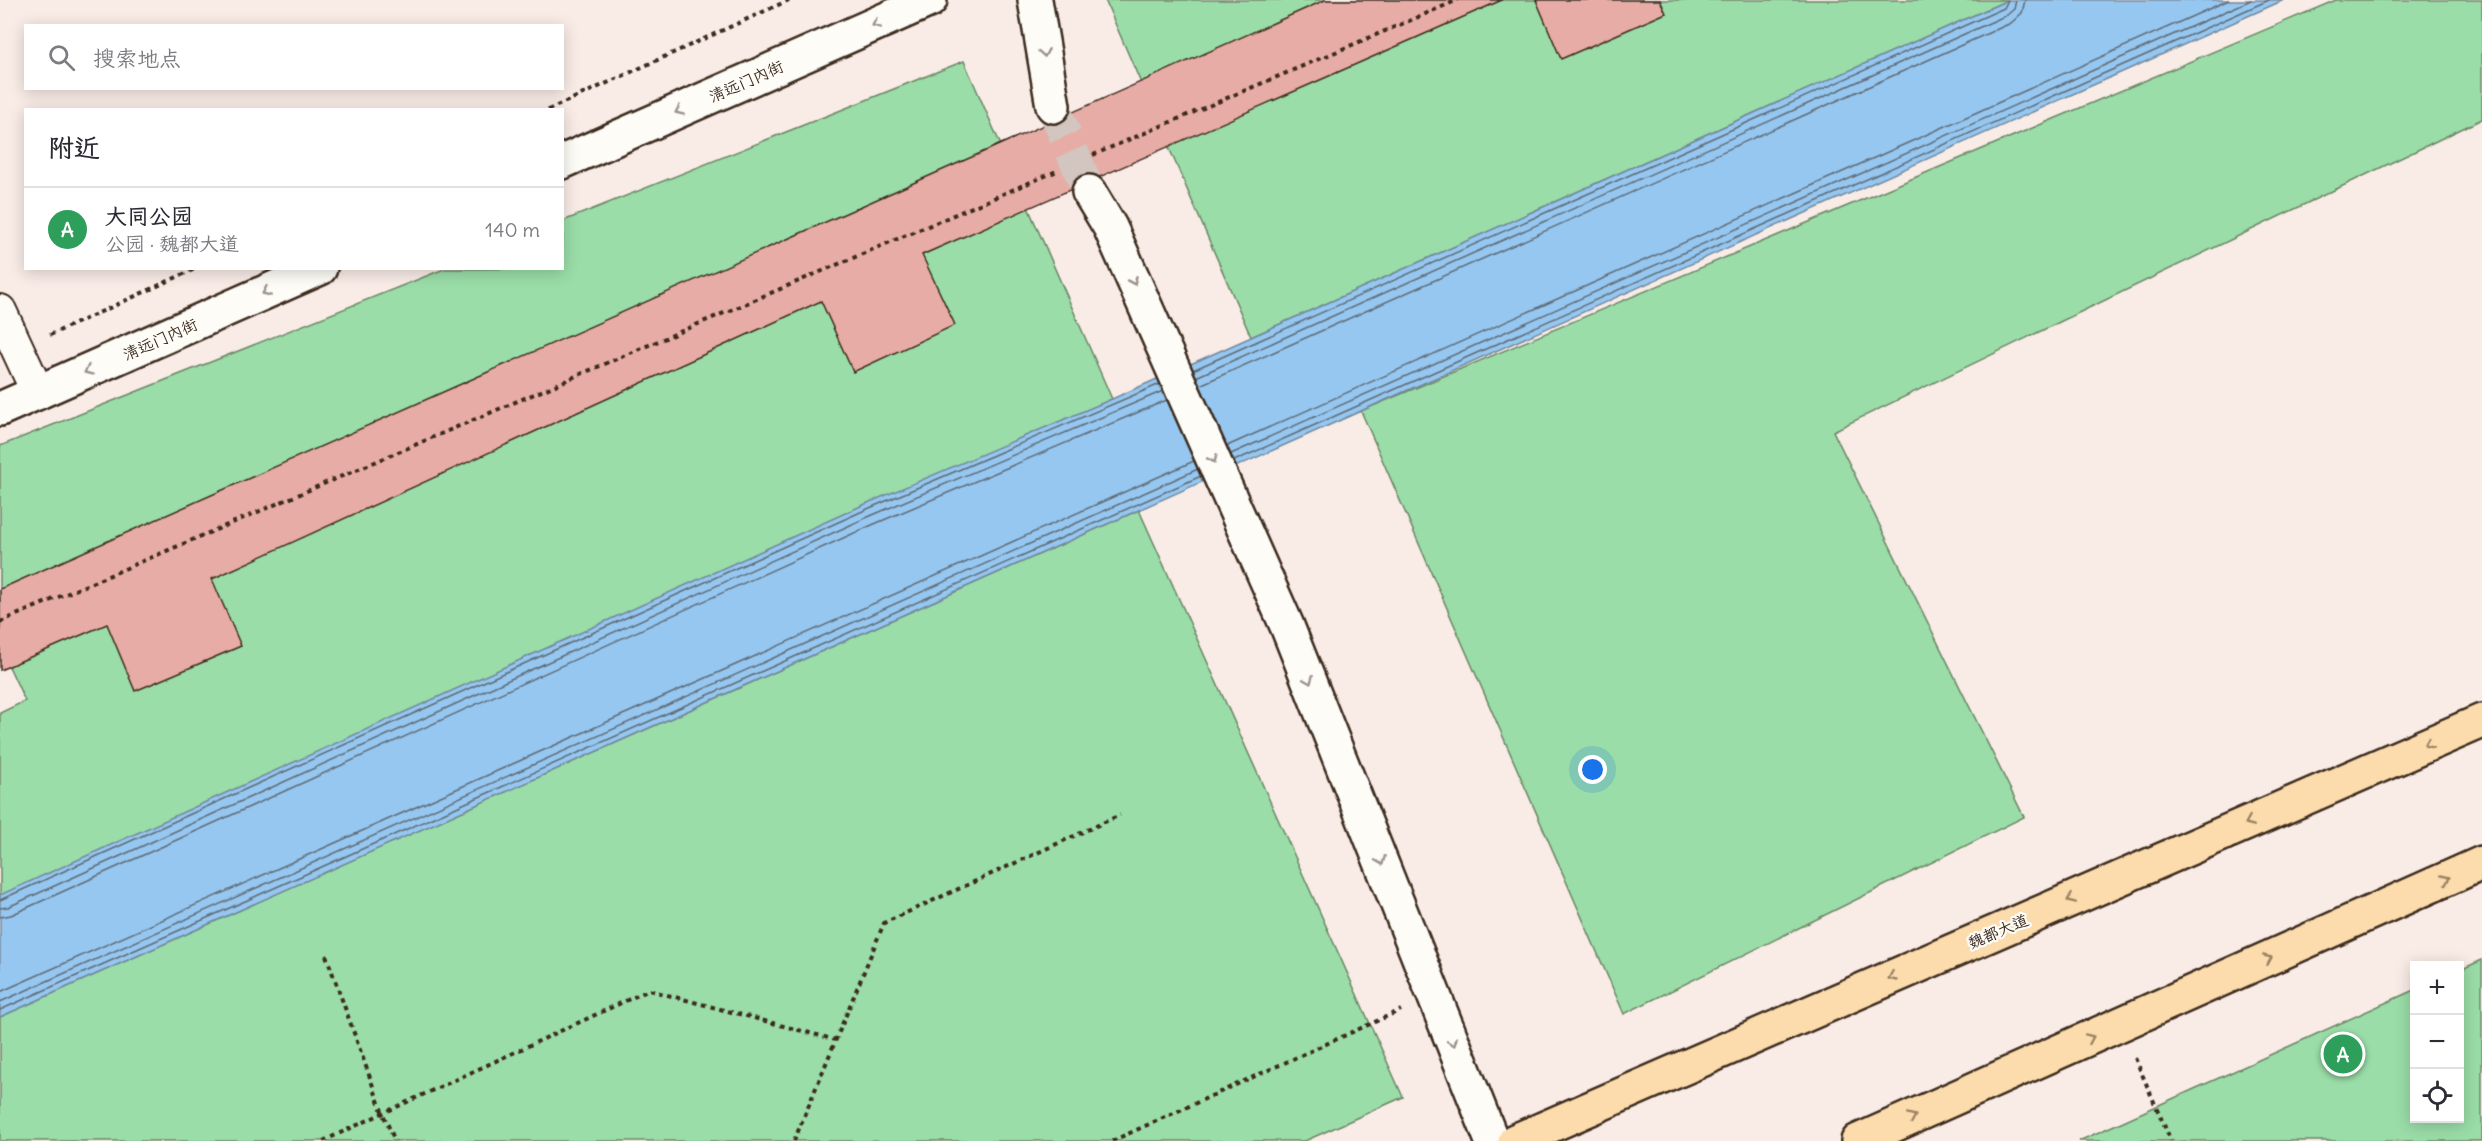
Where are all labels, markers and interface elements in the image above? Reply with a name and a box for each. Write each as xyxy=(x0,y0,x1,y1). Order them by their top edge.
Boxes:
one-way arrow xyxy=(872,16,883,28)
search box xyxy=(24,24,564,90)
icon: search xyxy=(45,41,78,74)
text: 搜索地点 xyxy=(93,44,181,72)
one-way arrow xyxy=(1038,48,1050,57)
street label: 清远门内街 xyxy=(705,56,787,106)
one-way arrow xyxy=(674,103,685,115)
text: 附近 xyxy=(48,131,100,164)
text: 大同公园 xyxy=(105,202,193,230)
text: A xyxy=(61,217,74,242)
text: 140 m xyxy=(485,217,540,242)
text: 公园 · 魏都大道 xyxy=(105,231,239,256)
one-way arrow xyxy=(1126,274,1138,285)
one-way arrow xyxy=(262,285,273,297)
street label: 清远门内街 xyxy=(119,314,201,364)
one-way arrow xyxy=(83,363,94,375)
one-way arrow xyxy=(1205,452,1217,463)
one-way arrow xyxy=(1302,674,1314,685)
one-way arrow xyxy=(2424,737,2435,749)
your location xyxy=(1578,755,1607,784)
one-way arrow xyxy=(2245,814,2256,826)
one-way arrow xyxy=(1374,855,1386,866)
one-way arrow xyxy=(2440,875,2451,887)
one-way arrow xyxy=(2066,892,2077,904)
street label: 魏都大道 xyxy=(1965,909,2031,953)
one-way arrow xyxy=(2261,954,2272,966)
map controls xyxy=(2410,961,2464,1123)
button: + xyxy=(2410,961,2464,1015)
one-way arrow xyxy=(1887,970,1898,982)
button: − xyxy=(2410,1015,2464,1069)
pin: A xyxy=(2324,1032,2362,1076)
one-way arrow xyxy=(2083,1033,2094,1045)
one-way arrow xyxy=(1446,1036,1458,1047)
button: locate xyxy=(2410,1069,2464,1123)
one-way arrow xyxy=(1905,1112,1916,1124)

